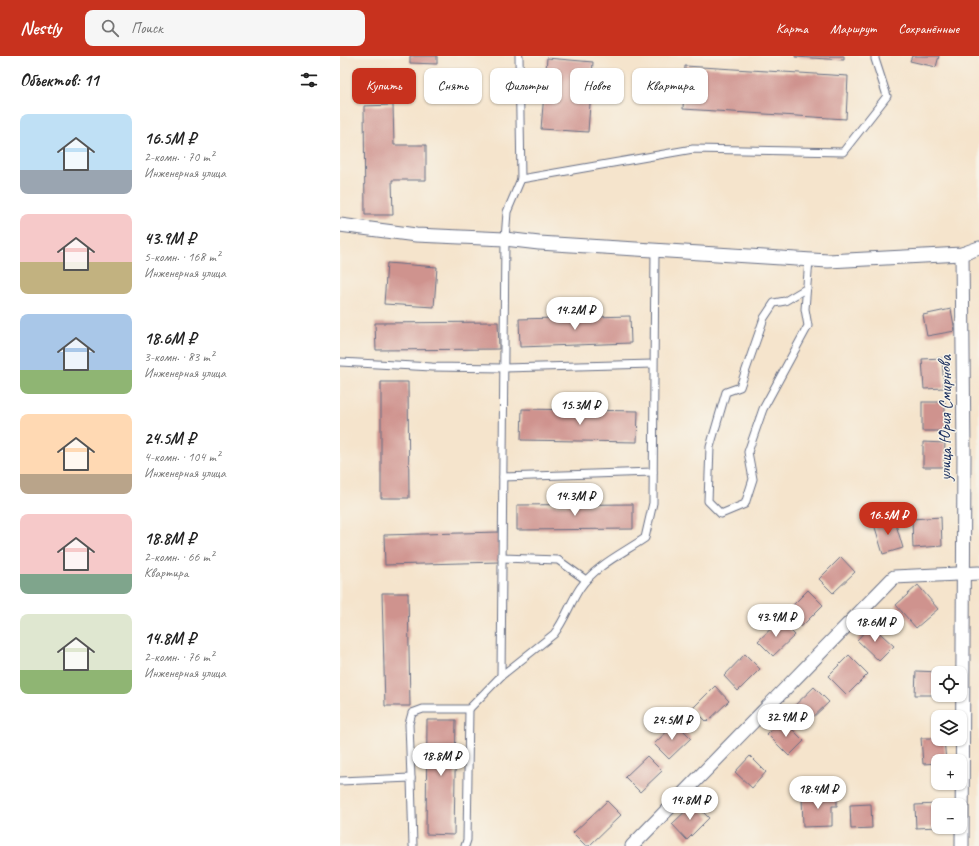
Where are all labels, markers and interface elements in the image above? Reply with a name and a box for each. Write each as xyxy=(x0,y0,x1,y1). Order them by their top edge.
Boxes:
search box xyxy=(85,10,365,46)
text: Nestly xyxy=(20,16,61,40)
icon: search xyxy=(99,17,121,39)
text: Поиск xyxy=(131,19,163,38)
text: Карта xyxy=(776,20,808,37)
text: Маршрут xyxy=(830,20,876,37)
text: Сохранённые xyxy=(898,20,959,37)
chip: Купить xyxy=(352,68,416,104)
chip: Снять xyxy=(424,68,482,104)
chip: Фильтры xyxy=(490,68,562,104)
chip: Новое xyxy=(570,68,624,104)
chip: Квартира xyxy=(632,68,708,104)
icon: filters xyxy=(298,69,320,91)
text: Объектов: 11 xyxy=(20,70,99,91)
text: 16.5M ₽ xyxy=(144,128,196,149)
icon: home xyxy=(52,130,100,178)
text: 2-комн. · 70 m² xyxy=(144,149,214,165)
text: Инженерная улица xyxy=(144,165,226,181)
text: 43.9M ₽ xyxy=(144,228,195,249)
icon: home xyxy=(52,230,100,278)
text: 5-комн. · 168 m² xyxy=(144,249,220,265)
text: Инженерная улица xyxy=(144,265,226,281)
pin: 14.2M ₽ xyxy=(538,297,612,331)
text: 14.2M ₽ xyxy=(555,302,595,318)
text: 18.6M ₽ xyxy=(144,328,196,349)
icon: home xyxy=(52,330,100,378)
text: 3-комн. · 83 m² xyxy=(144,349,214,365)
street label: улица Юрия Смирнова xyxy=(935,354,956,482)
text: Инженерная улица xyxy=(144,365,226,381)
pin: 15.3M ₽ xyxy=(543,392,617,426)
text: 15.3M ₽ xyxy=(560,397,600,413)
text: 24.5M ₽ xyxy=(144,428,195,449)
icon: home xyxy=(52,430,100,478)
text: 4-комн. · 104 m² xyxy=(144,449,220,465)
text: Инженерная улица xyxy=(144,465,226,481)
pin: 14.3M ₽ xyxy=(538,483,612,517)
text: 14.3M ₽ xyxy=(555,488,595,504)
pin: 16.5M ₽ xyxy=(851,502,925,536)
text: 16.5M ₽ xyxy=(868,507,908,523)
text: 18.8M ₽ xyxy=(144,528,196,549)
icon: home xyxy=(52,530,100,578)
text: 2-комн. · 66 m² xyxy=(144,549,214,565)
text: Квартира xyxy=(144,565,188,581)
pin: 43.9M ₽ xyxy=(739,604,813,638)
text: 43.9M ₽ xyxy=(756,609,796,625)
pin: 18.6M ₽ xyxy=(838,609,912,643)
text: 18.6M ₽ xyxy=(855,614,895,630)
text: 14.8M ₽ xyxy=(144,628,196,649)
icon: home xyxy=(52,630,100,678)
text: 2-комн. · 76 m² xyxy=(144,649,214,665)
text: Инженерная улица xyxy=(144,665,226,681)
map controls xyxy=(931,666,967,834)
button: locate xyxy=(931,666,967,702)
pin: 32.9M ₽ xyxy=(749,704,823,738)
pin: 24.5M ₽ xyxy=(635,707,709,741)
text: 32.9M ₽ xyxy=(766,709,806,725)
button: layers xyxy=(931,710,967,746)
text: 24.5M ₽ xyxy=(652,712,692,728)
pin: 18.8M ₽ xyxy=(404,743,478,777)
text: 18.8M ₽ xyxy=(421,748,461,764)
button: + xyxy=(931,754,967,790)
pin: 18.4M ₽ xyxy=(781,776,855,810)
text: 18.4M ₽ xyxy=(798,781,838,797)
pin: 14.8M ₽ xyxy=(653,787,727,821)
text: 14.8M ₽ xyxy=(670,792,710,808)
button: − xyxy=(931,798,967,834)

